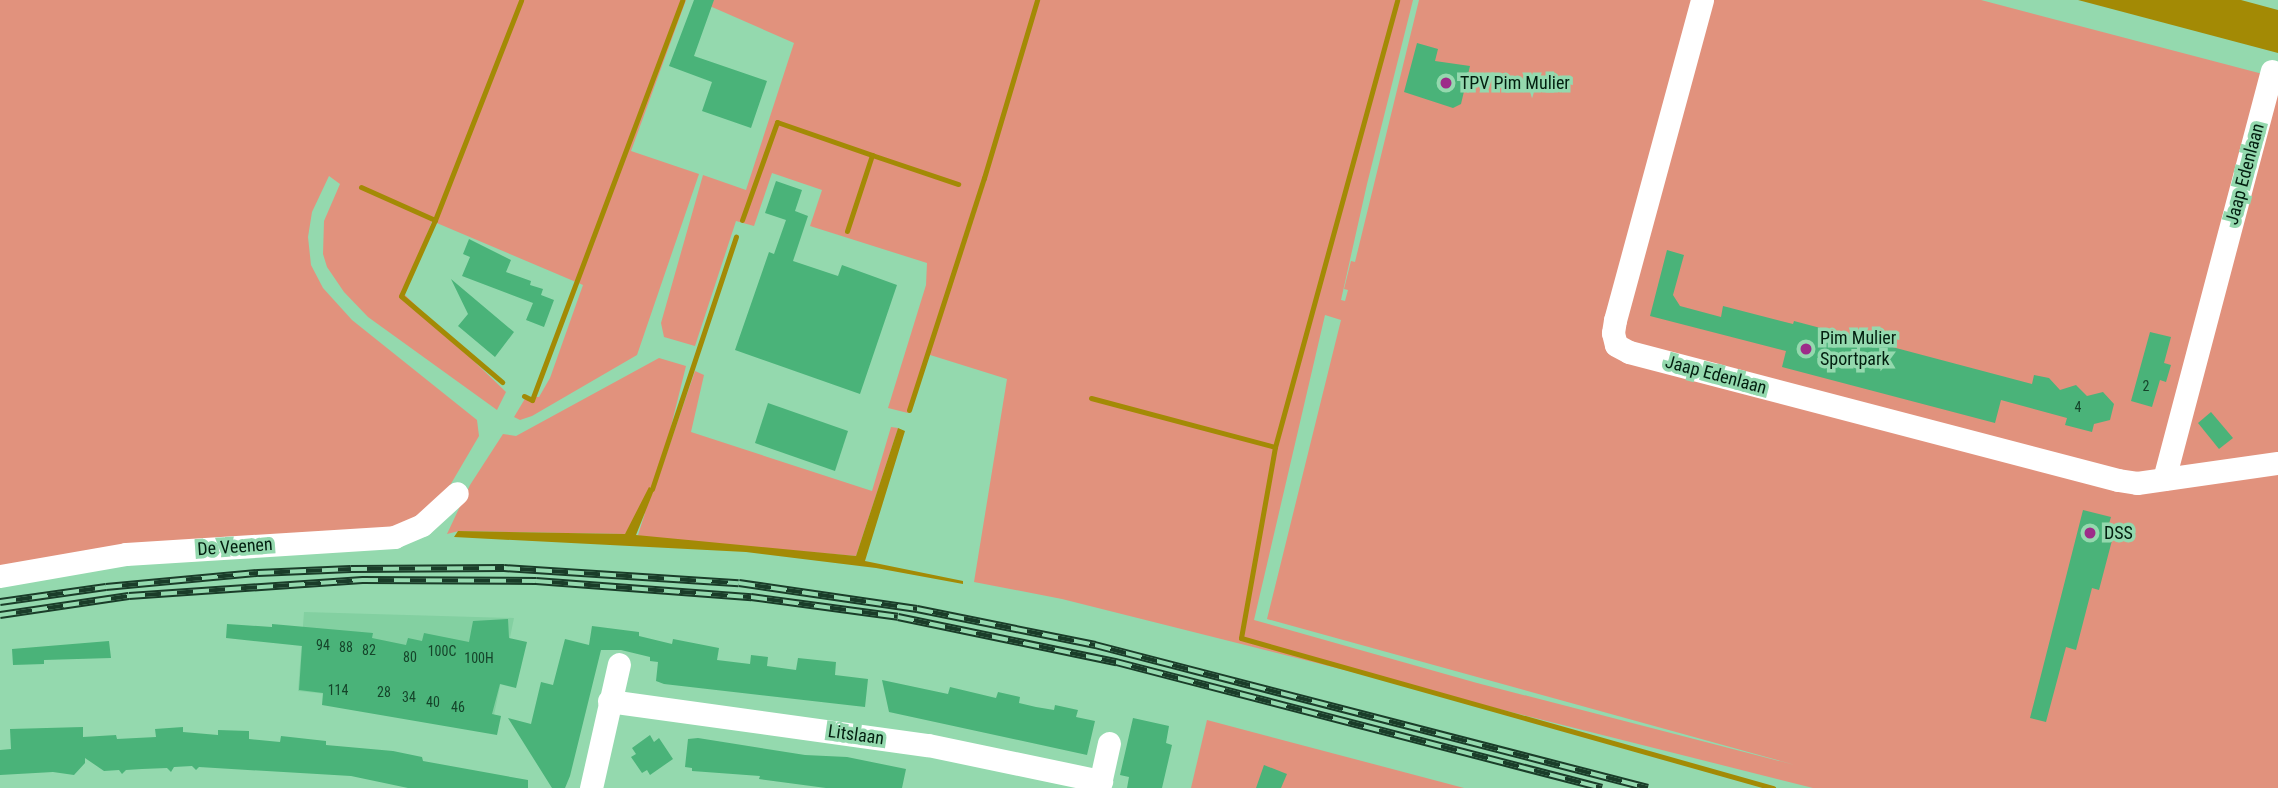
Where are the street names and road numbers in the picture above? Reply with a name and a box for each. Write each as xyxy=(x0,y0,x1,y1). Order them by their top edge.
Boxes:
street label: Jaap Edenlaan xyxy=(2221,121,2269,227)
street label: Jaap Edenlaan xyxy=(1663,351,1769,399)
street label: De Veenen xyxy=(197,534,273,560)
street label: Litslaan xyxy=(827,720,885,750)

